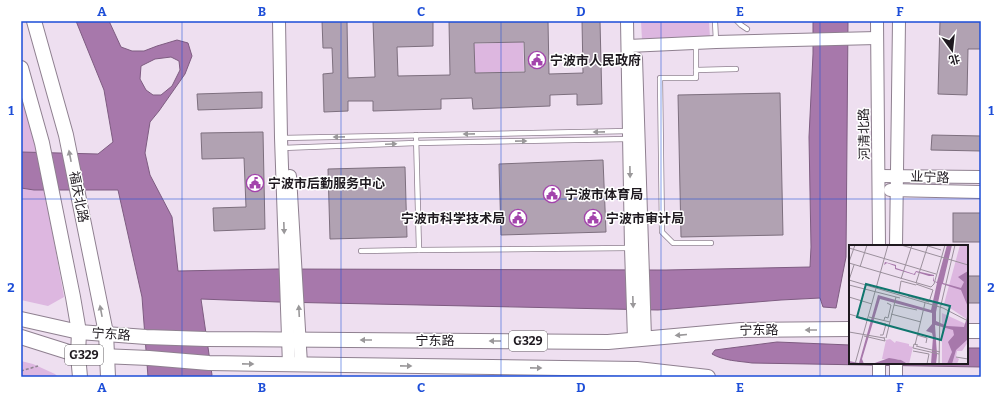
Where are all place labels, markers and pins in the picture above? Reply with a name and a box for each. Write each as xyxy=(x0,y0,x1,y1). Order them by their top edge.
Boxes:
public building icon: 宁波市人民政府 xyxy=(527,50,547,70)
place label: 宁波市人民政府 xyxy=(550,53,641,68)
public building icon: 宁波市后勤服务中心 xyxy=(245,173,265,193)
place label: 宁波市后勤服务中心 xyxy=(268,176,385,191)
public building icon: 宁波市体育局 xyxy=(542,184,562,204)
place label: 宁波市体育局 xyxy=(565,187,643,202)
public building icon: 宁波市科学技术局 xyxy=(508,208,528,228)
public building icon: 宁波市审计局 xyxy=(583,208,603,228)
place label: 宁波市科学技术局 xyxy=(401,211,505,226)
place label: 宁波市审计局 xyxy=(606,211,684,226)

